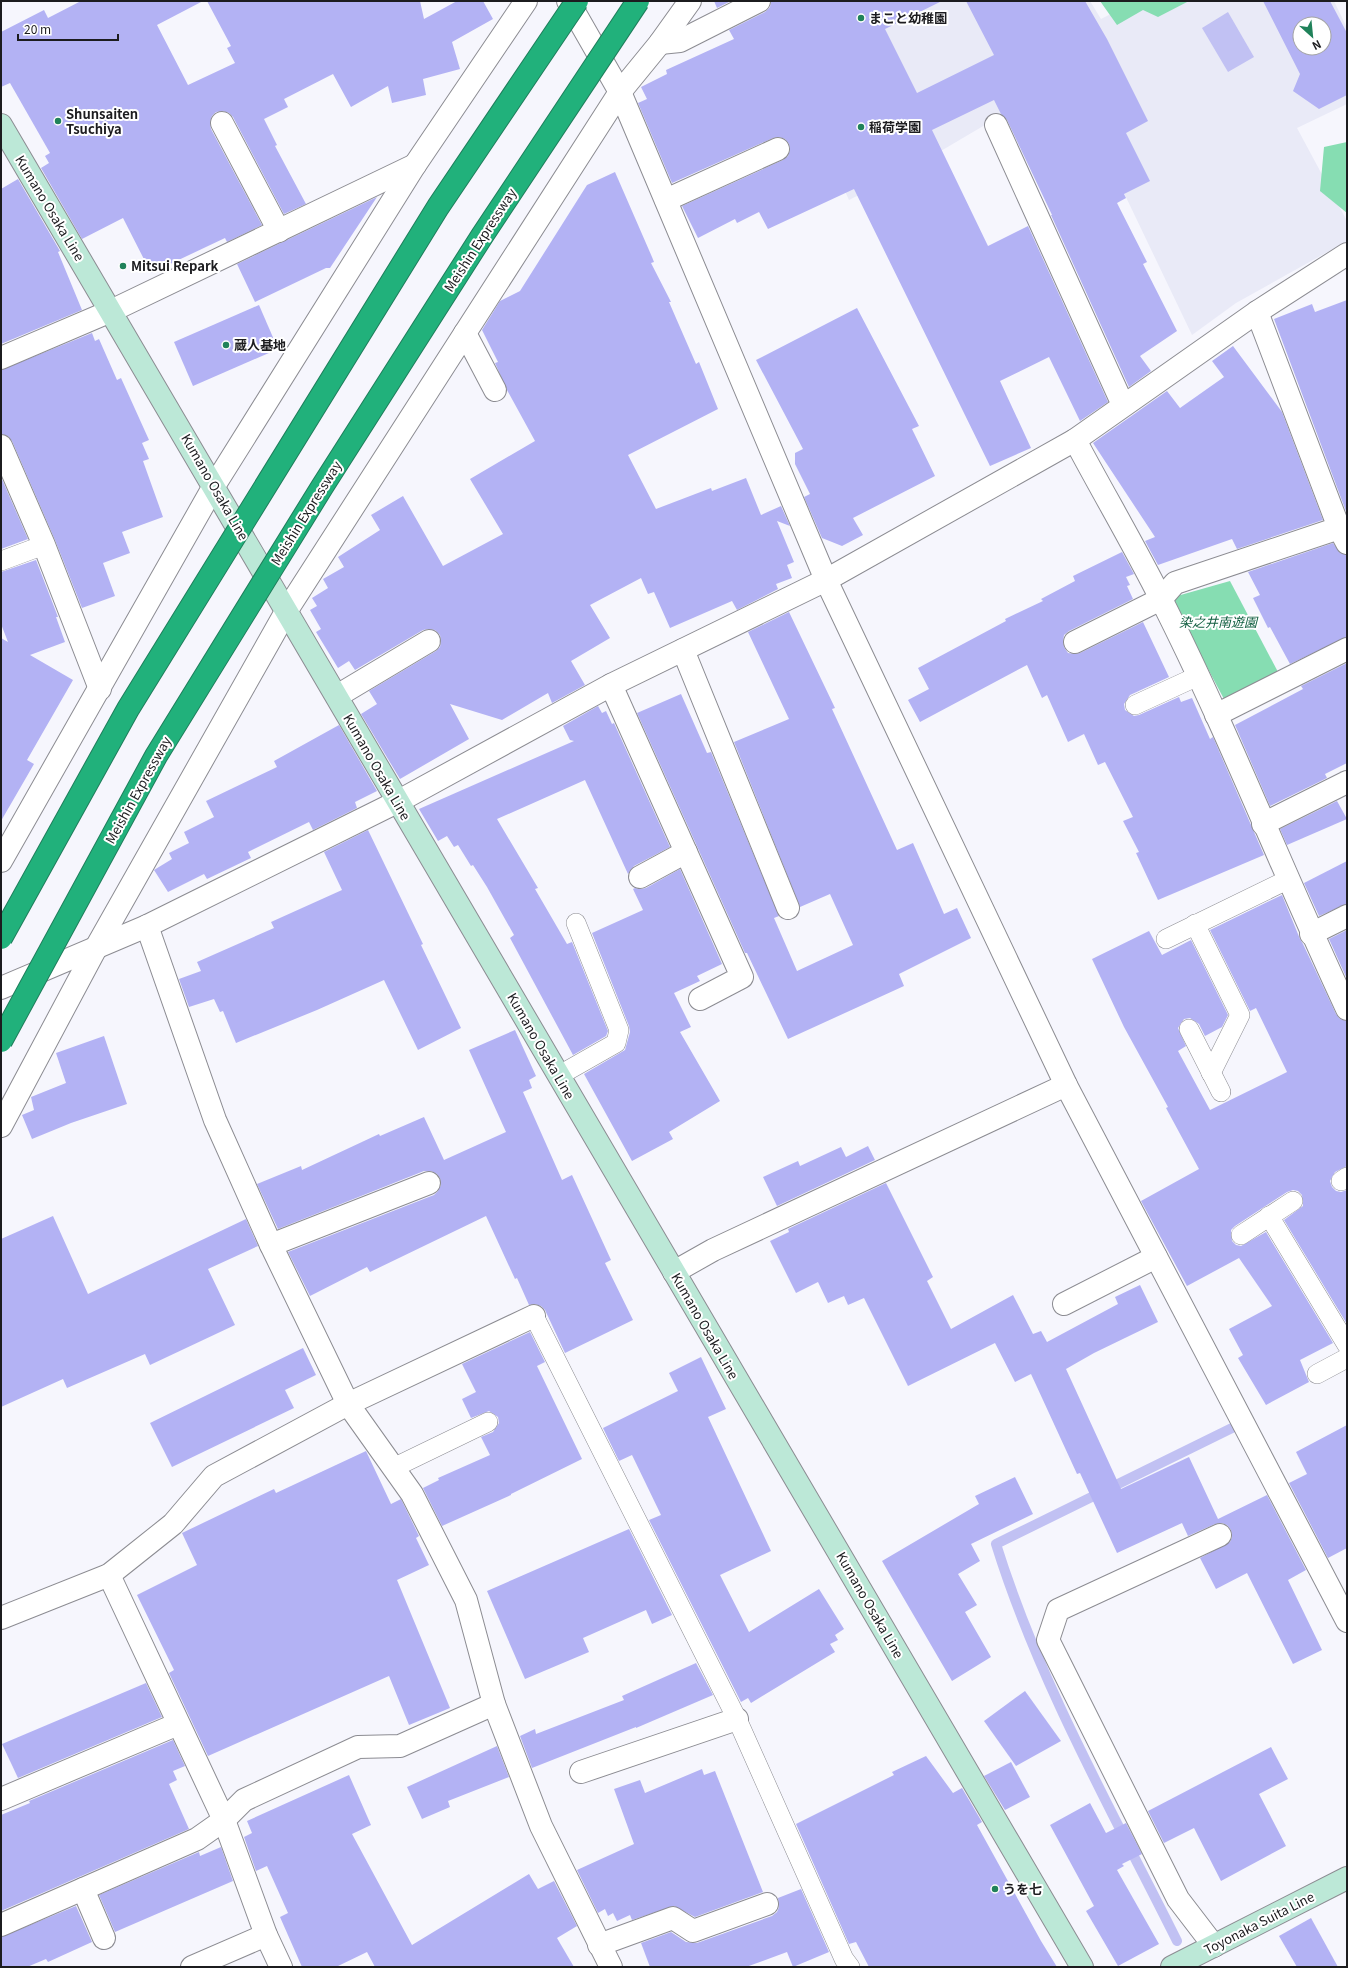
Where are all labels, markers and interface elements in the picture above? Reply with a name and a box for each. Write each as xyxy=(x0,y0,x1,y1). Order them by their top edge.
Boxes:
place label: まこと幼稚園 xyxy=(869,8,947,27)
marker: まこと幼稚園 xyxy=(856,13,866,23)
scale bar xyxy=(18,16,118,42)
north arrow xyxy=(1292,16,1332,56)
text: 20 m xyxy=(24,20,51,37)
text: N xyxy=(1310,37,1324,55)
place label: Shunsaiten Tsuchiya xyxy=(66,104,138,138)
marker: Shunsaiten Tsuchiya xyxy=(53,116,63,126)
place label: 稲荷学園 xyxy=(869,117,921,136)
marker: 稲荷学園 xyxy=(856,122,866,132)
street label: Kumano Osaka Line xyxy=(11,151,90,264)
street label: Meishin Expressway xyxy=(439,184,520,295)
place label: Mitsui Repark xyxy=(131,256,219,275)
marker: Mitsui Repark xyxy=(118,261,128,271)
place label: 蔵人基地 xyxy=(234,335,286,354)
marker: 蔵人基地 xyxy=(221,340,231,350)
street label: Kumano Osaka Line xyxy=(177,430,254,544)
street label: Meishin Expressway xyxy=(266,457,346,569)
park label: 染之井南遊園 xyxy=(1179,612,1259,631)
street label: Kumano Osaka Line xyxy=(339,710,416,824)
street label: Meishin Expressway xyxy=(100,732,175,847)
street label: Kumano Osaka Line xyxy=(503,989,580,1103)
street label: Kumano Osaka Line xyxy=(667,1269,744,1383)
street label: Kumano Osaka Line xyxy=(832,1548,909,1662)
place label: うを七 xyxy=(1003,1879,1042,1898)
marker: うを七 xyxy=(990,1884,1000,1894)
street label: Toyonaka Suita Line xyxy=(1200,1887,1317,1959)

